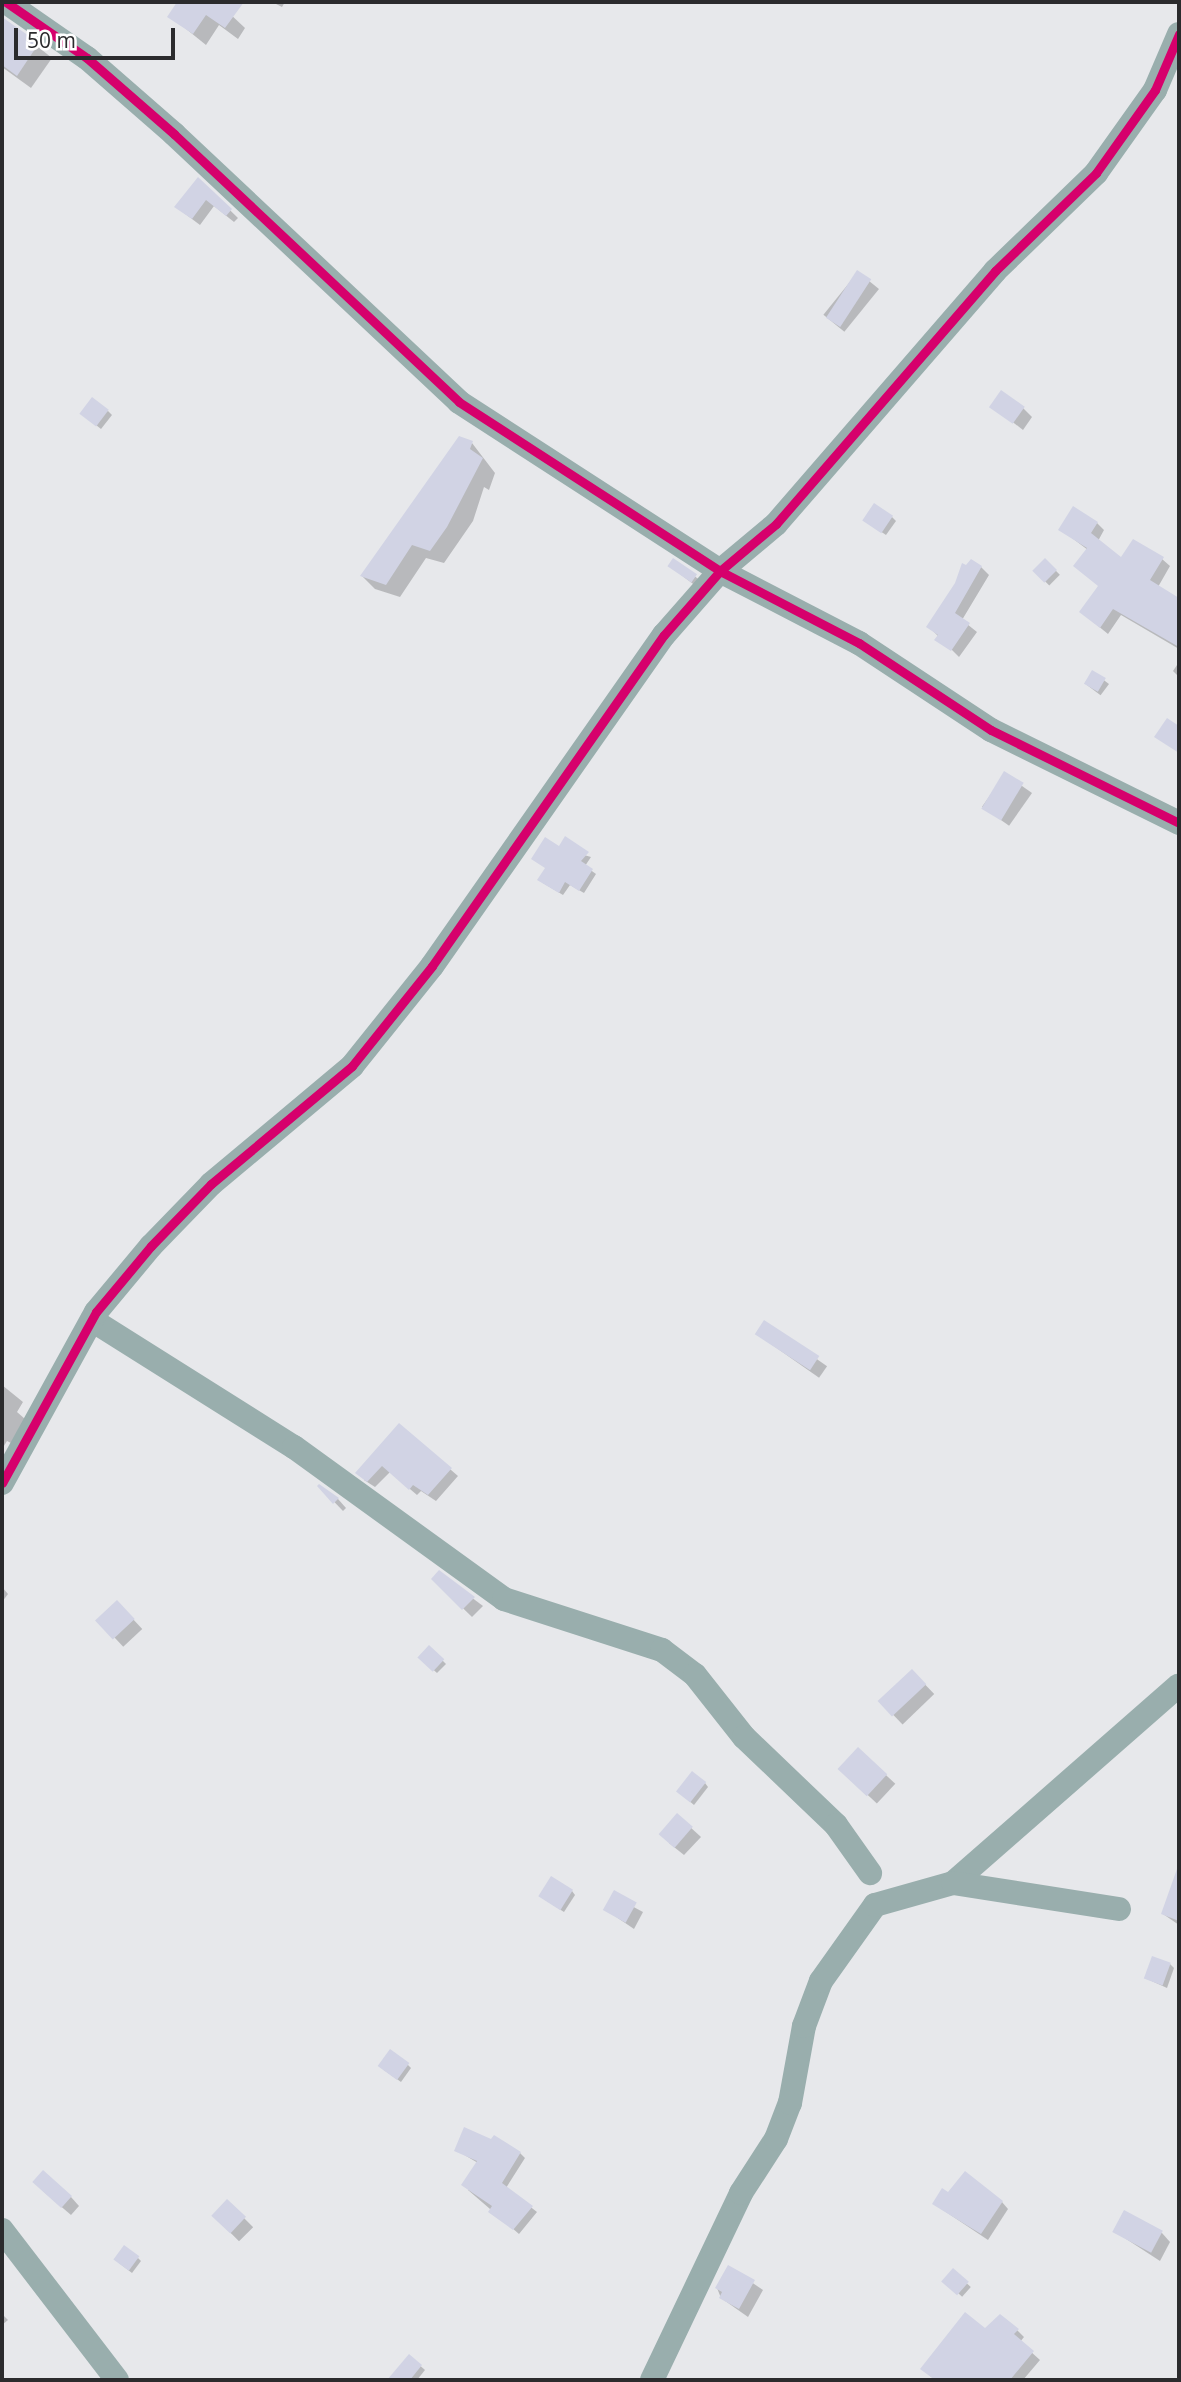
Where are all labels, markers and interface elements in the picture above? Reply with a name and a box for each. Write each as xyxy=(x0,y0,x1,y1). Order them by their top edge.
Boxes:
scale bar xyxy=(18,14,178,58)
text: 50 m xyxy=(27,26,76,54)

